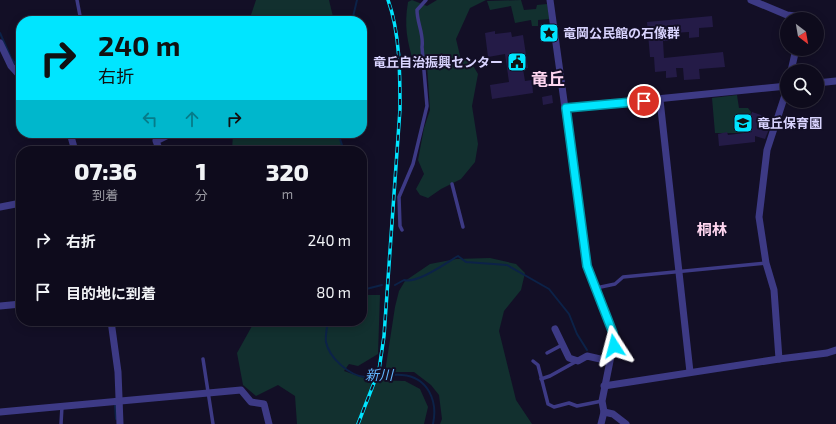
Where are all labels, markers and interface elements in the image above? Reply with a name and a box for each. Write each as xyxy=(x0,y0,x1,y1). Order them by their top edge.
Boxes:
north arrow xyxy=(780,12,824,56)
map controls xyxy=(780,12,824,108)
place icon: 竜岡公民館の石像群 xyxy=(538,22,560,44)
place label: 竜岡公民館の石像群 xyxy=(563,25,680,41)
text: 240 m xyxy=(98,28,181,62)
icon: right xyxy=(32,32,84,84)
public building icon: 竜丘自治振興センター xyxy=(506,51,528,73)
place label: 竜丘自治振興センター xyxy=(373,54,503,70)
button: search xyxy=(780,64,824,108)
text: 右折 xyxy=(98,65,134,87)
district label: 竜丘 xyxy=(531,68,565,88)
pin xyxy=(627,84,661,118)
icon: arrive xyxy=(633,90,655,112)
icon: left xyxy=(139,108,161,130)
icon: ahead xyxy=(181,108,203,130)
icon: right xyxy=(223,108,245,130)
school or university icon: 竜丘保育園 xyxy=(732,112,754,134)
place label: 竜丘保育園 xyxy=(757,115,822,131)
text: 07:36 xyxy=(74,156,137,185)
text: 1 xyxy=(196,156,207,185)
text: 320 xyxy=(266,157,309,186)
text: m xyxy=(282,186,293,202)
text: 到着 xyxy=(92,187,118,203)
text: 分 xyxy=(195,187,208,203)
district label: 桐林 xyxy=(697,220,727,238)
icon: right xyxy=(32,229,54,251)
text: 240 m xyxy=(308,231,351,249)
text: 右折 xyxy=(66,232,96,250)
icon: arrive xyxy=(32,281,54,303)
text: 80 m xyxy=(316,283,351,301)
text: 目的地に到着 xyxy=(66,284,156,302)
position arrow xyxy=(593,325,635,367)
water label: 新川 xyxy=(365,366,395,383)

